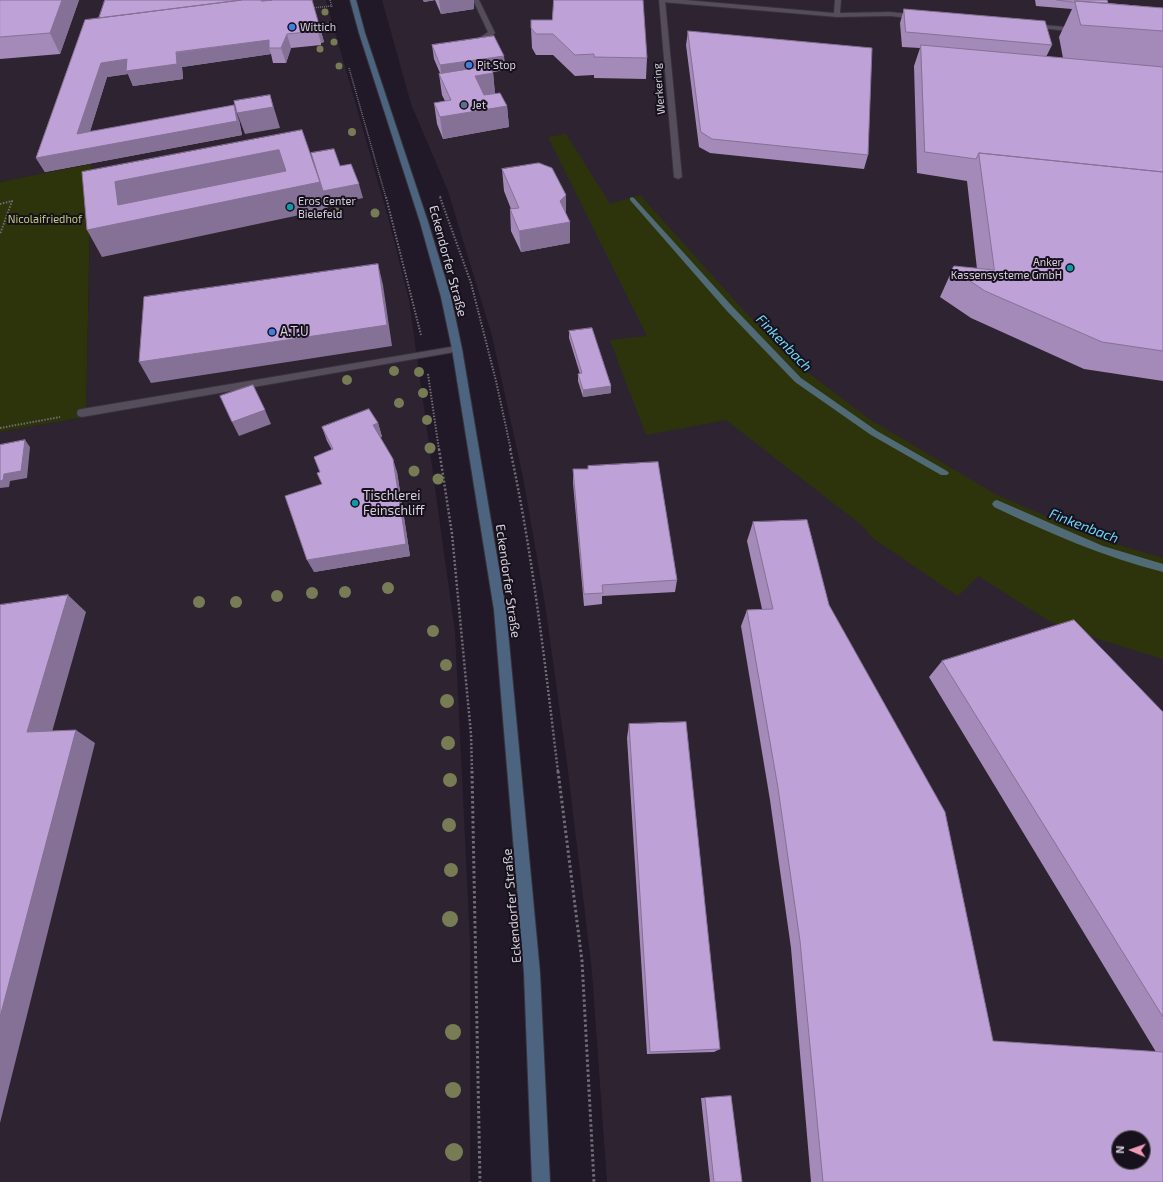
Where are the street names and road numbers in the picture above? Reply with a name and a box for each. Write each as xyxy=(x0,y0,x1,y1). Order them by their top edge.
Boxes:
street label: Werkering xyxy=(650,63,668,115)
street label: Eckendorfer Straße xyxy=(426,204,470,318)
street label: Eckendorfer Straße xyxy=(492,523,524,639)
street label: Eckendorfer Straße xyxy=(499,848,525,964)

